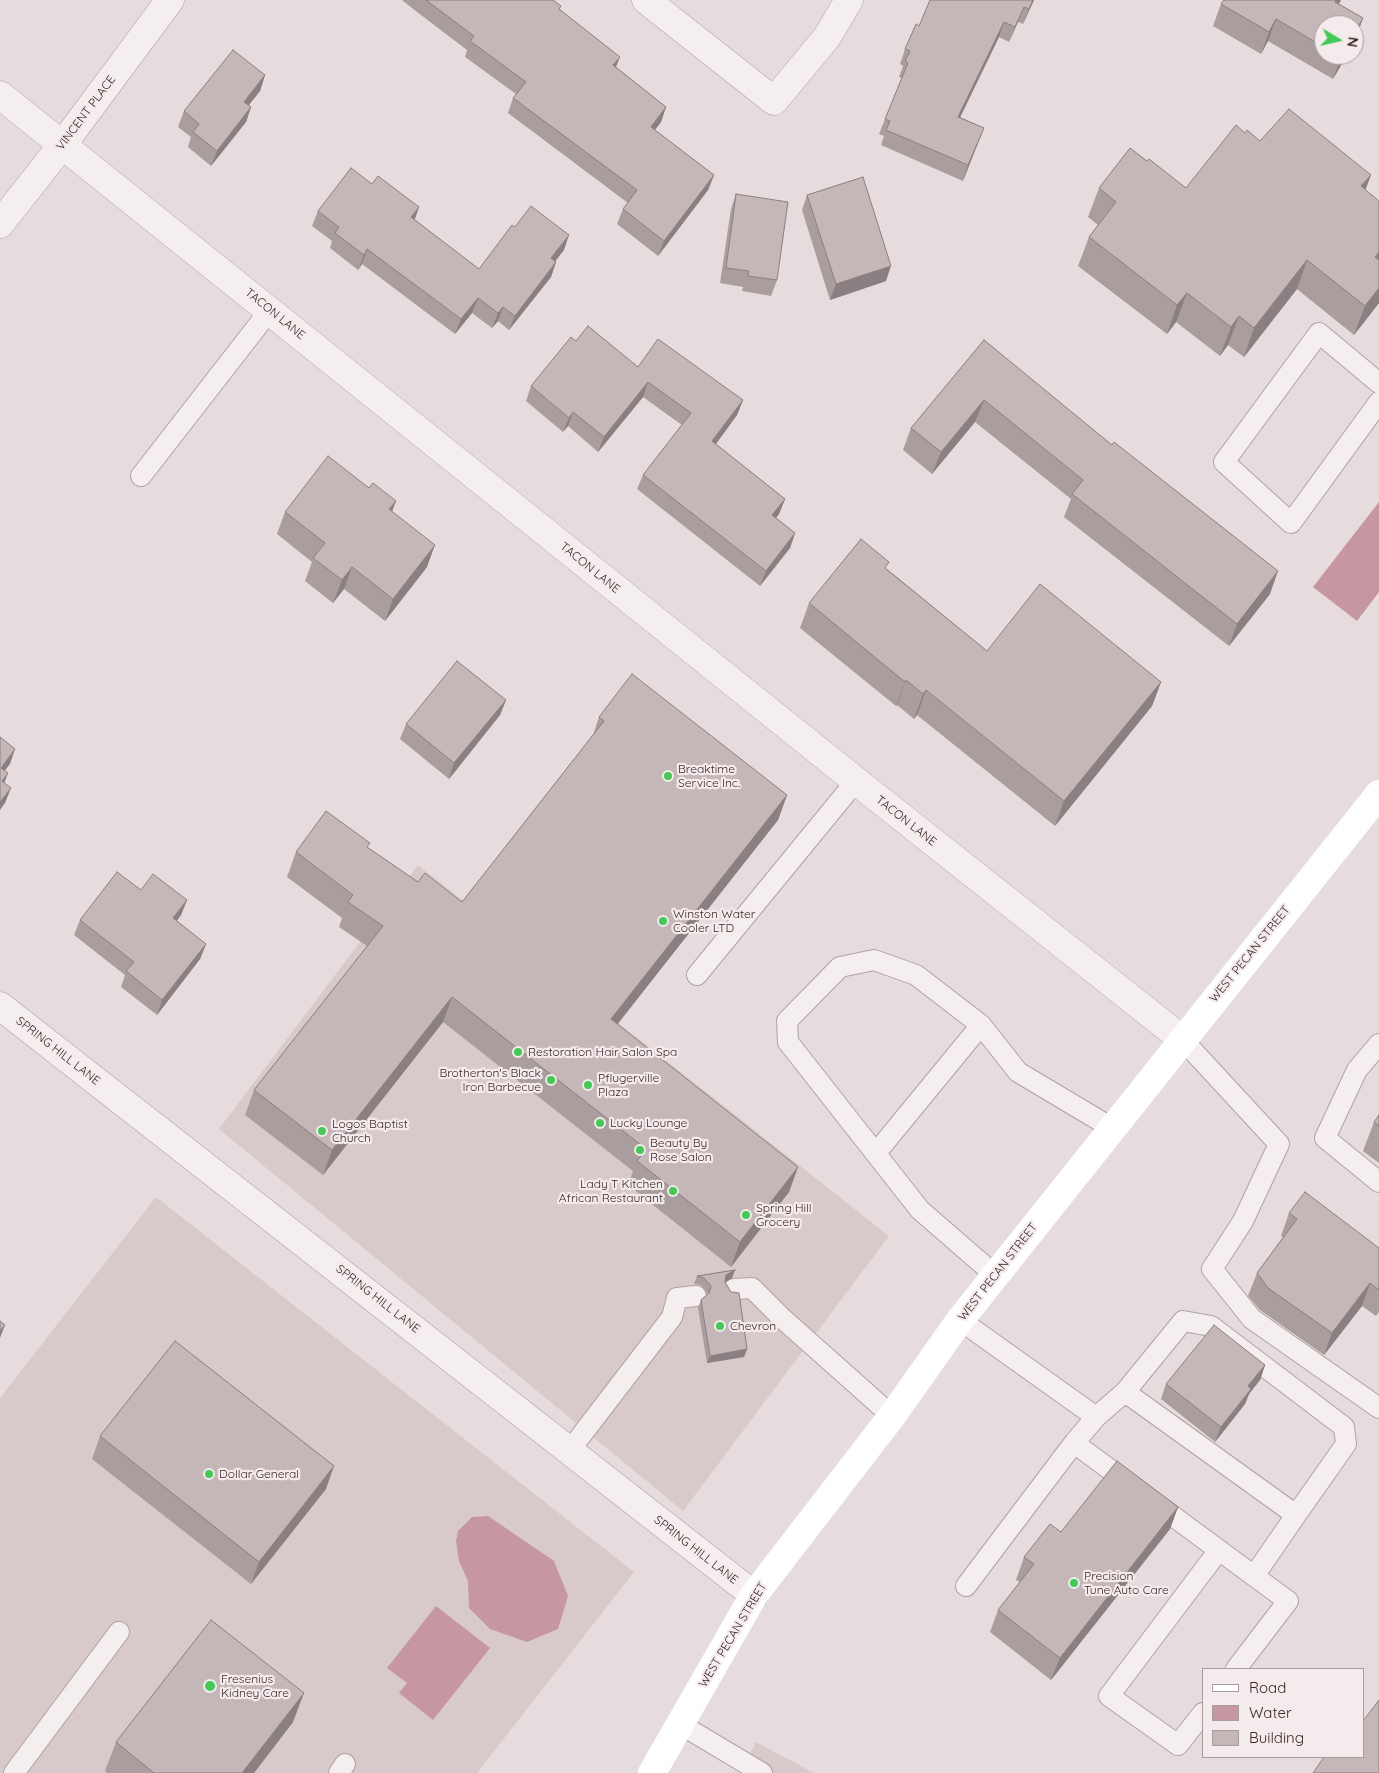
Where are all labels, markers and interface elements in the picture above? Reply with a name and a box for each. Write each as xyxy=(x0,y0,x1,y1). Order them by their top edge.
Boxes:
north arrow xyxy=(1314,15,1364,65)
text: N xyxy=(1343,36,1363,49)
street label: VINCENT PLACE xyxy=(53,73,119,153)
street label: TACON LANE xyxy=(242,285,308,343)
street label: TACON LANE xyxy=(557,539,623,597)
place label: Breaktime Service Inc. xyxy=(678,762,740,790)
marker: Breaktime Service Inc. xyxy=(662,770,674,782)
street label: TACON LANE xyxy=(873,793,939,849)
street label: WEST PECAN STREET xyxy=(1207,903,1293,1005)
place label: Winston Water Cooler LTD xyxy=(673,907,755,935)
marker: Winston Water Cooler LTD xyxy=(657,915,669,927)
street label: SPRING HILL LANE xyxy=(13,1014,103,1088)
place label: Restoration Hair Salon Spa xyxy=(528,1045,677,1059)
marker: Restoration Hair Salon Spa xyxy=(512,1046,524,1058)
place label: Brotherton's Black Iron Barbecue xyxy=(439,1066,541,1094)
place label: Pflugerville Plaza xyxy=(598,1071,659,1099)
marker: Brotherton's Black Iron Barbecue xyxy=(545,1074,557,1086)
marker: Pflugerville Plaza xyxy=(582,1079,594,1091)
place label: Lucky Lounge xyxy=(610,1116,687,1130)
place label: Logos Baptist Church xyxy=(332,1117,408,1145)
marker: Lucky Lounge xyxy=(594,1117,606,1129)
marker: Logos Baptist Church xyxy=(316,1125,328,1137)
place label: Beauty By Rose Salon xyxy=(650,1136,712,1164)
marker: Beauty By Rose Salon xyxy=(634,1144,646,1156)
place label: Lady T Kitchen African Restaurant xyxy=(559,1177,663,1205)
marker: Lady T Kitchen African Restaurant xyxy=(667,1185,679,1197)
place label: Spring Hill Grocery xyxy=(756,1201,812,1229)
marker: Spring Hill Grocery xyxy=(740,1209,752,1221)
street label: WEST PECAN STREET xyxy=(955,1220,1041,1324)
street label: SPRING HILL LANE xyxy=(333,1262,423,1336)
place label: Chevron xyxy=(730,1319,776,1333)
marker: Chevron xyxy=(714,1320,726,1332)
place label: Dollar General xyxy=(219,1467,299,1481)
marker: Dollar General xyxy=(203,1468,215,1480)
street label: SPRING HILL LANE xyxy=(651,1513,741,1587)
place label: Precision Tune Auto Care xyxy=(1084,1569,1169,1597)
marker: Precision Tune Auto Care xyxy=(1068,1577,1080,1589)
street label: WEST PECAN STREET xyxy=(696,1580,770,1690)
legend xyxy=(1202,1668,1364,1758)
place label: Fresenius Kidney Care xyxy=(221,1672,289,1700)
text: Road xyxy=(1249,1678,1286,1697)
marker: Fresenius Kidney Care xyxy=(203,1679,217,1693)
text: Water xyxy=(1249,1703,1292,1722)
text: Building xyxy=(1249,1728,1304,1747)

